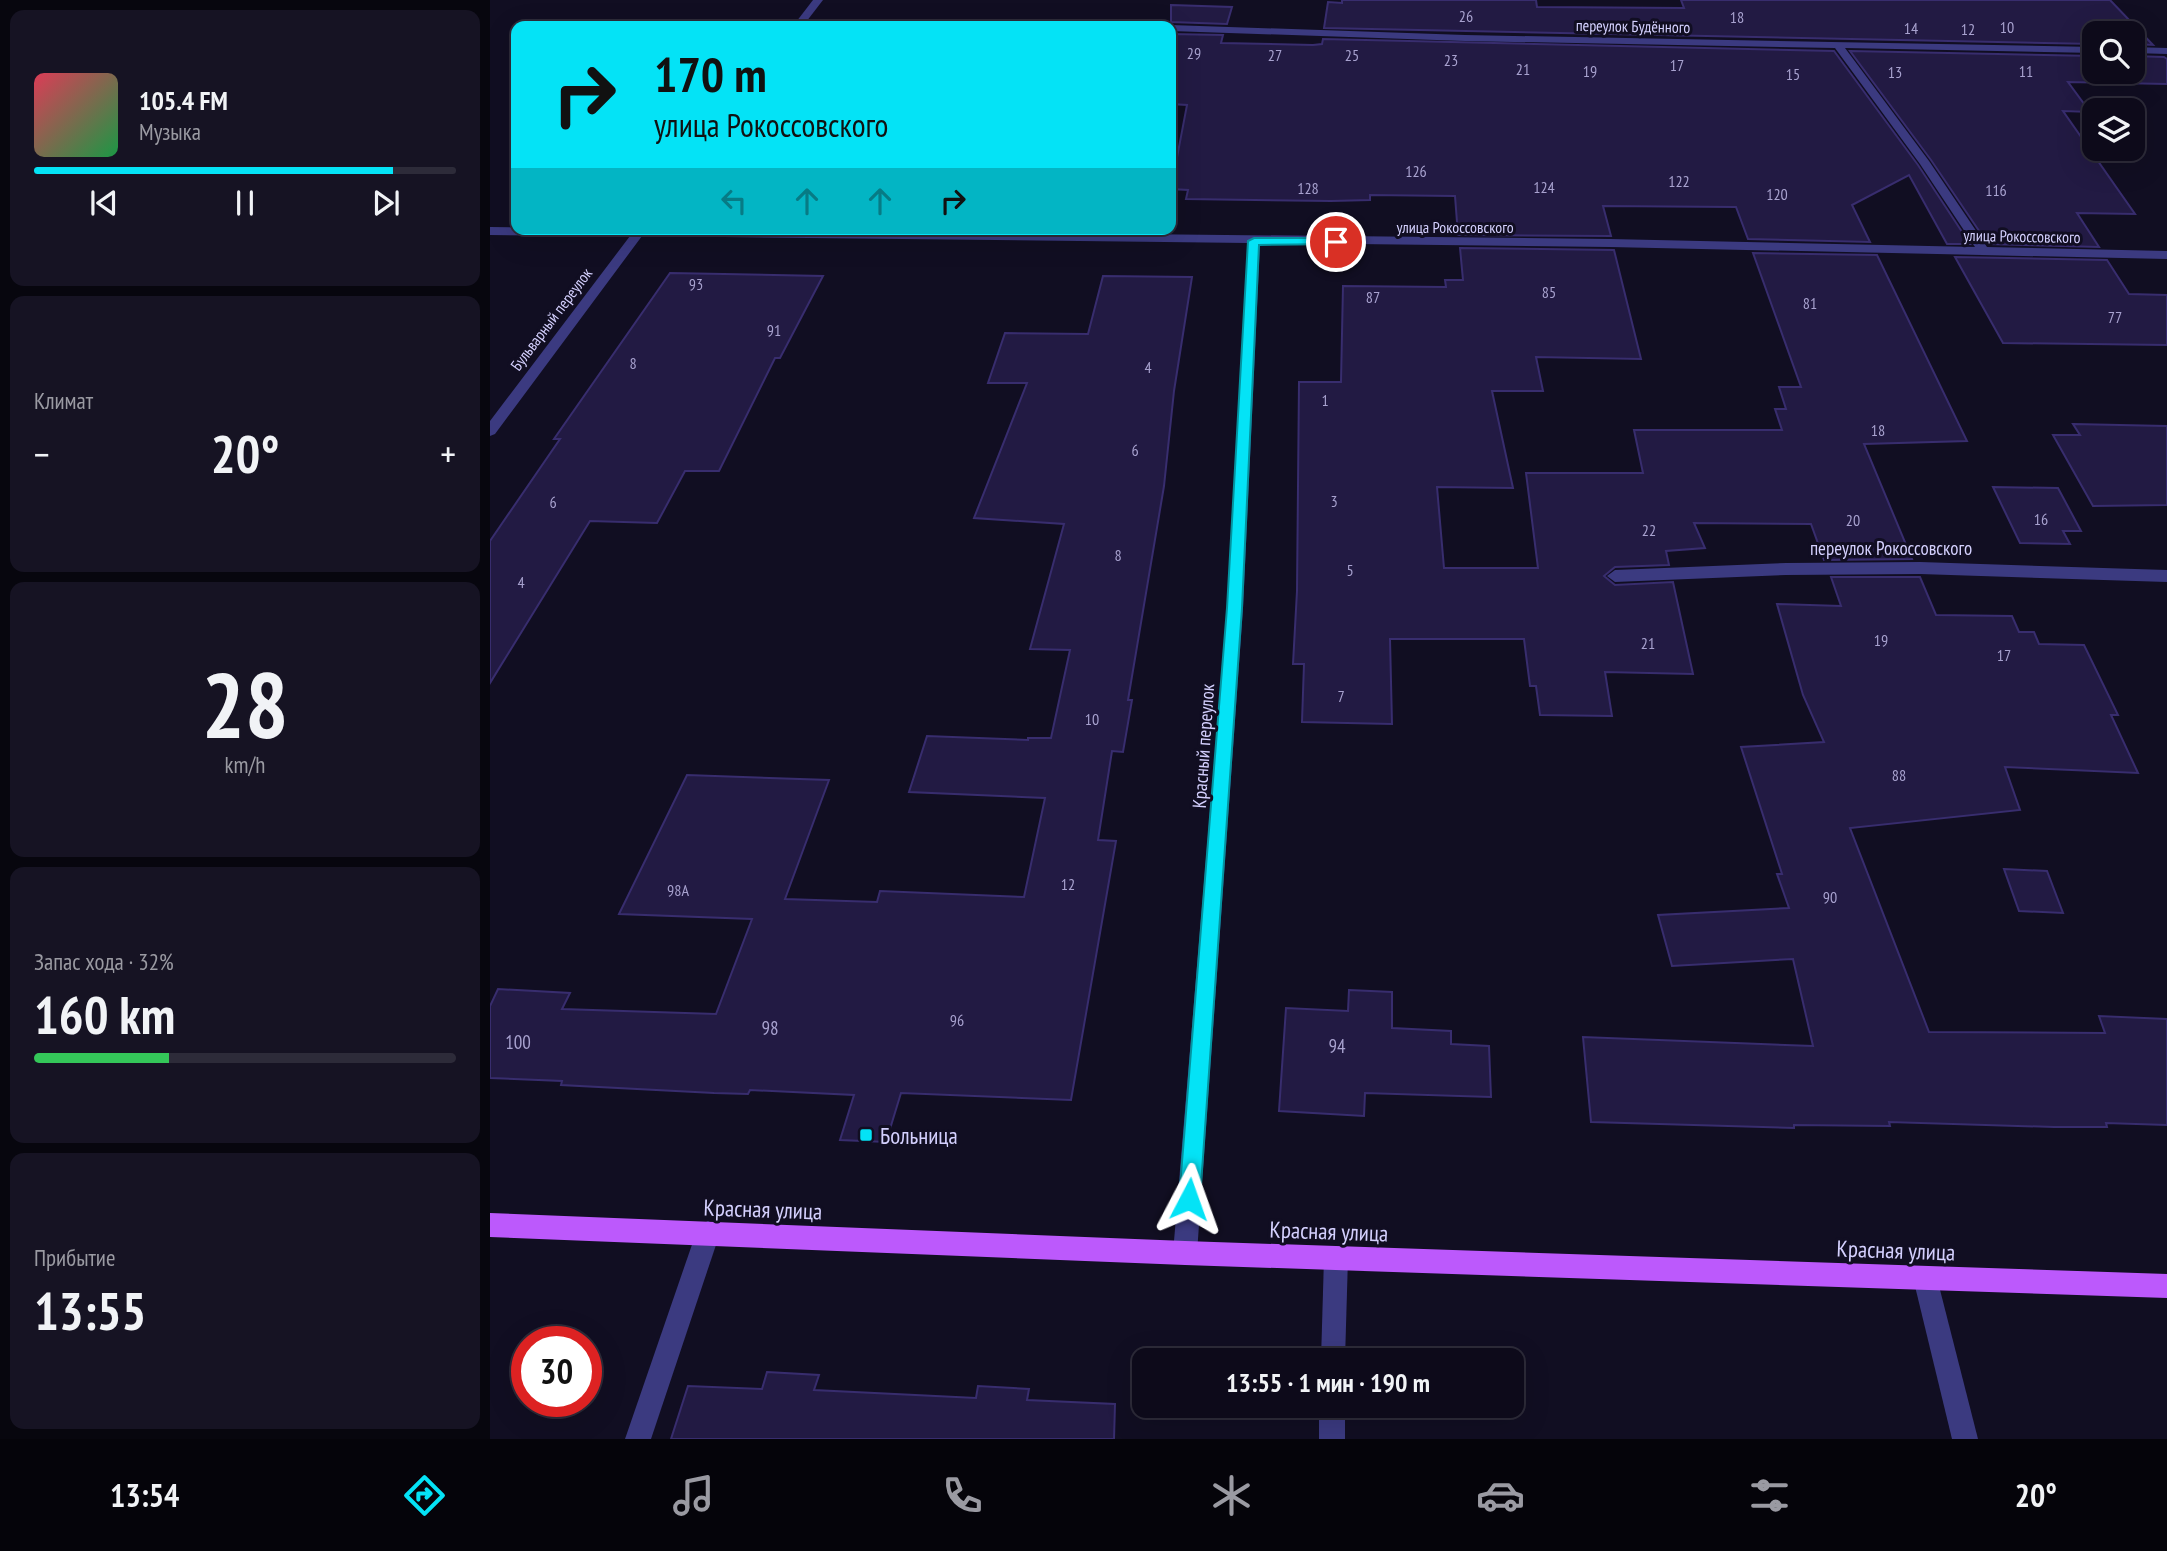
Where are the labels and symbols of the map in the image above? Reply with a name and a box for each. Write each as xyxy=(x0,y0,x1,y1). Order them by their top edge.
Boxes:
house number: 26 xyxy=(1459,6,1473,26)
house number: 18 xyxy=(1730,7,1744,27)
street label: переулок Будённого xyxy=(1576,15,1690,37)
house number: 10 xyxy=(2000,17,2014,37)
house number: 14 xyxy=(1904,18,1918,38)
house number: 12 xyxy=(1961,19,1975,39)
house number: 29 xyxy=(1187,43,1201,63)
house number: 27 xyxy=(1268,45,1282,65)
house number: 25 xyxy=(1345,45,1359,65)
house number: 23 xyxy=(1444,50,1458,70)
house number: 17 xyxy=(1670,55,1684,75)
house number: 21 xyxy=(1516,59,1530,79)
house number: 19 xyxy=(1583,61,1597,81)
house number: 11 xyxy=(2019,61,2033,81)
house number: 13 xyxy=(1888,62,1902,82)
house number: 15 xyxy=(1786,64,1800,84)
house number: 126 xyxy=(1405,161,1427,181)
house number: 122 xyxy=(1668,171,1690,191)
house number: 124 xyxy=(1533,177,1555,197)
house number: 128 xyxy=(1297,178,1319,198)
house number: 116 xyxy=(1985,180,2007,200)
house number: 120 xyxy=(1766,184,1788,204)
pin xyxy=(1306,212,1366,272)
street label: улица Рокоссовского xyxy=(1396,217,1514,237)
street label: улица Рокоссовского xyxy=(1963,225,2081,247)
street label: Бульварный переулок xyxy=(506,263,597,374)
house number: 93 xyxy=(689,274,703,294)
house number: 85 xyxy=(1542,282,1556,302)
house number: 87 xyxy=(1366,287,1380,307)
house number: 81 xyxy=(1803,293,1817,313)
house number: 77 xyxy=(2108,307,2122,327)
house number: 91 xyxy=(767,320,781,340)
house number: 8 xyxy=(629,353,637,373)
house number: 4 xyxy=(1144,357,1152,377)
house number: 1 xyxy=(1321,390,1329,410)
house number: 18 xyxy=(1871,420,1885,440)
house number: 6 xyxy=(1131,440,1139,460)
house number: 3 xyxy=(1330,491,1338,511)
house number: 6 xyxy=(549,492,557,512)
house number: 16 xyxy=(2034,509,2048,529)
house number: 20 xyxy=(1846,510,1860,530)
house number: 22 xyxy=(1642,520,1656,540)
street label: переулок Рокоссовского xyxy=(1810,536,1972,560)
house number: 8 xyxy=(1114,545,1122,565)
house number: 5 xyxy=(1346,560,1354,580)
house number: 4 xyxy=(517,572,525,592)
house number: 19 xyxy=(1874,630,1888,650)
house number: 21 xyxy=(1641,633,1655,653)
house number: 17 xyxy=(1997,645,2011,665)
street label: Красный переулок xyxy=(1187,682,1219,809)
house number: 7 xyxy=(1337,686,1345,706)
house number: 10 xyxy=(1085,709,1099,729)
house number: 88 xyxy=(1892,765,1906,785)
house number: 12 xyxy=(1061,874,1075,894)
house number: 98А xyxy=(667,880,689,900)
house number: 90 xyxy=(1823,887,1837,907)
house number: 96 xyxy=(950,1010,964,1030)
house number: 98 xyxy=(761,1016,779,1040)
house number: 100 xyxy=(505,1030,531,1054)
house number: 94 xyxy=(1328,1034,1346,1058)
place label: Больница xyxy=(880,1121,958,1150)
marker: Больница xyxy=(858,1127,874,1143)
position arrow xyxy=(1152,1162,1226,1236)
street label: Красная улица xyxy=(703,1192,823,1226)
street label: Красная улица xyxy=(1269,1214,1389,1248)
street label: Красная улица xyxy=(1836,1233,1956,1267)
speed limit sign: 30 xyxy=(511,1326,602,1417)

